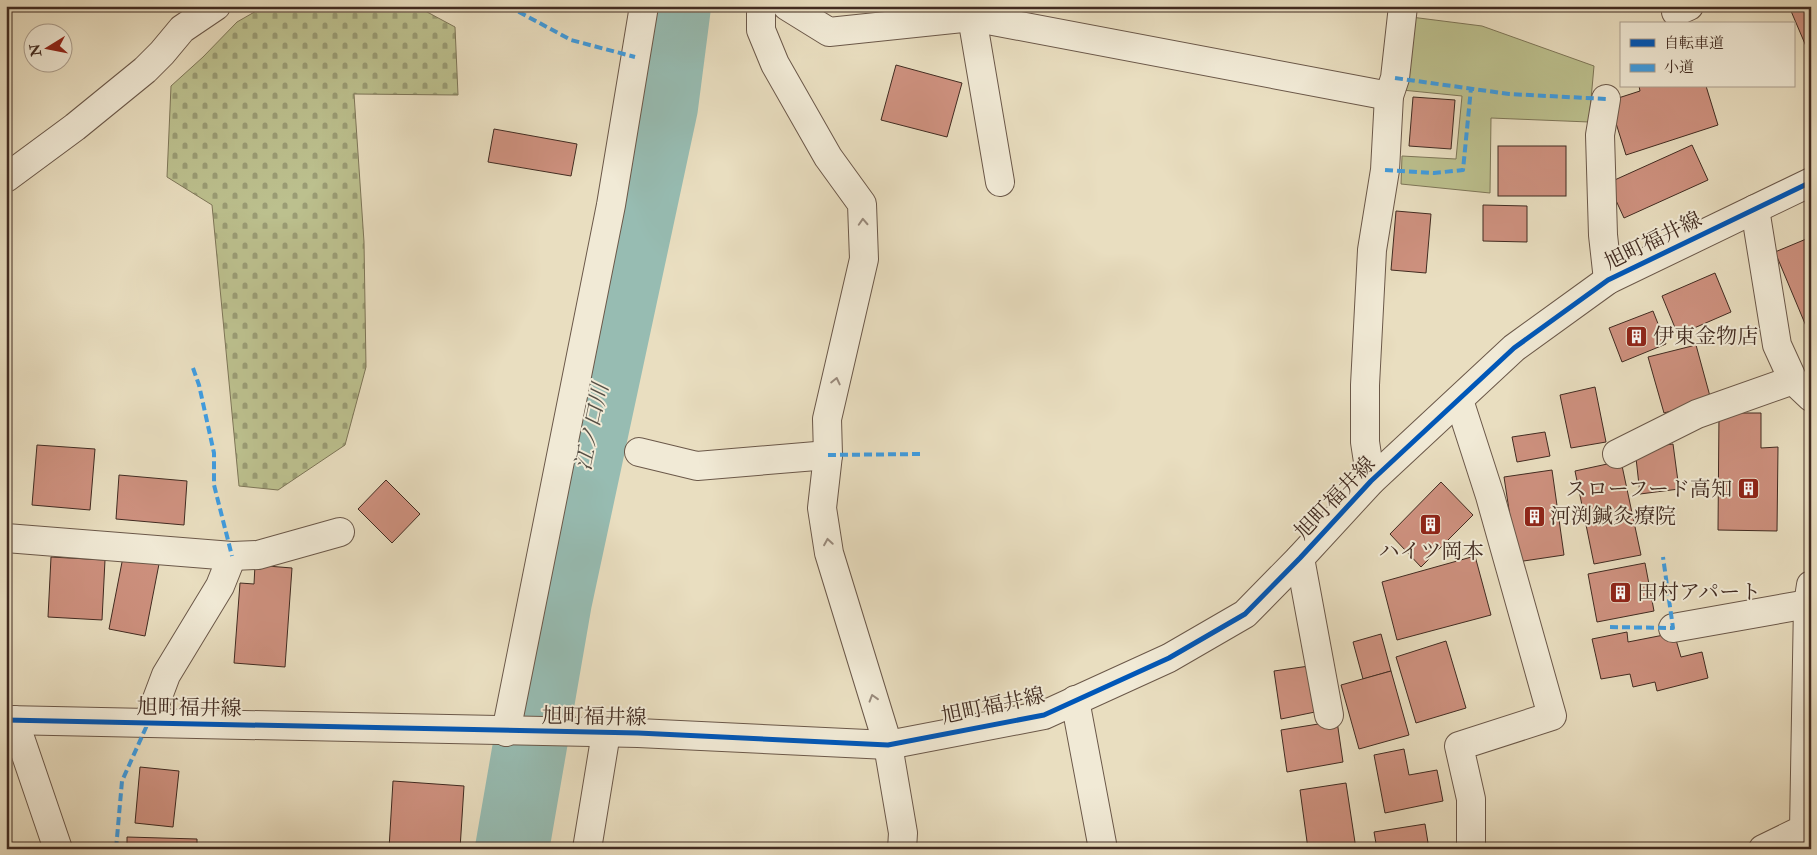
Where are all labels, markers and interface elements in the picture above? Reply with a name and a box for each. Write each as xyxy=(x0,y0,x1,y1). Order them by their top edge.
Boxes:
north arrow xyxy=(22,22,72,72)
legend xyxy=(1620,22,1794,88)
text: 自転車道 xyxy=(1664,34,1724,53)
text: N xyxy=(26,42,45,59)
text: 小道 xyxy=(1664,58,1694,77)
street label: 旭町福井線 xyxy=(1600,206,1706,276)
one-way arrow xyxy=(857,218,868,226)
place label: 伊東金物店 xyxy=(1653,323,1758,350)
building icon: 伊東金物店 xyxy=(1625,324,1649,348)
one-way arrow xyxy=(830,377,841,386)
water label: 江ノ口川 xyxy=(569,379,615,473)
street label: 旭町福井線 xyxy=(1289,451,1381,545)
place label: スローフード高知 xyxy=(1566,476,1732,503)
building icon: スローフード高知 xyxy=(1736,477,1760,501)
place label: 河渕鍼灸療院 xyxy=(1550,503,1676,530)
building icon: 河渕鍼灸療院 xyxy=(1522,504,1546,528)
building icon: ハイツ岡本 xyxy=(1419,512,1443,536)
one-way arrow xyxy=(823,538,833,546)
place label: ハイツ岡本 xyxy=(1379,538,1484,565)
place label: 田村アパート xyxy=(1637,579,1761,606)
building icon: 田村アパート xyxy=(1609,580,1633,604)
street label: 旭町福井線 xyxy=(939,682,1047,730)
street label: 旭町福井線 xyxy=(136,694,242,722)
one-way arrow xyxy=(869,694,879,703)
street label: 旭町福井線 xyxy=(541,703,647,731)

